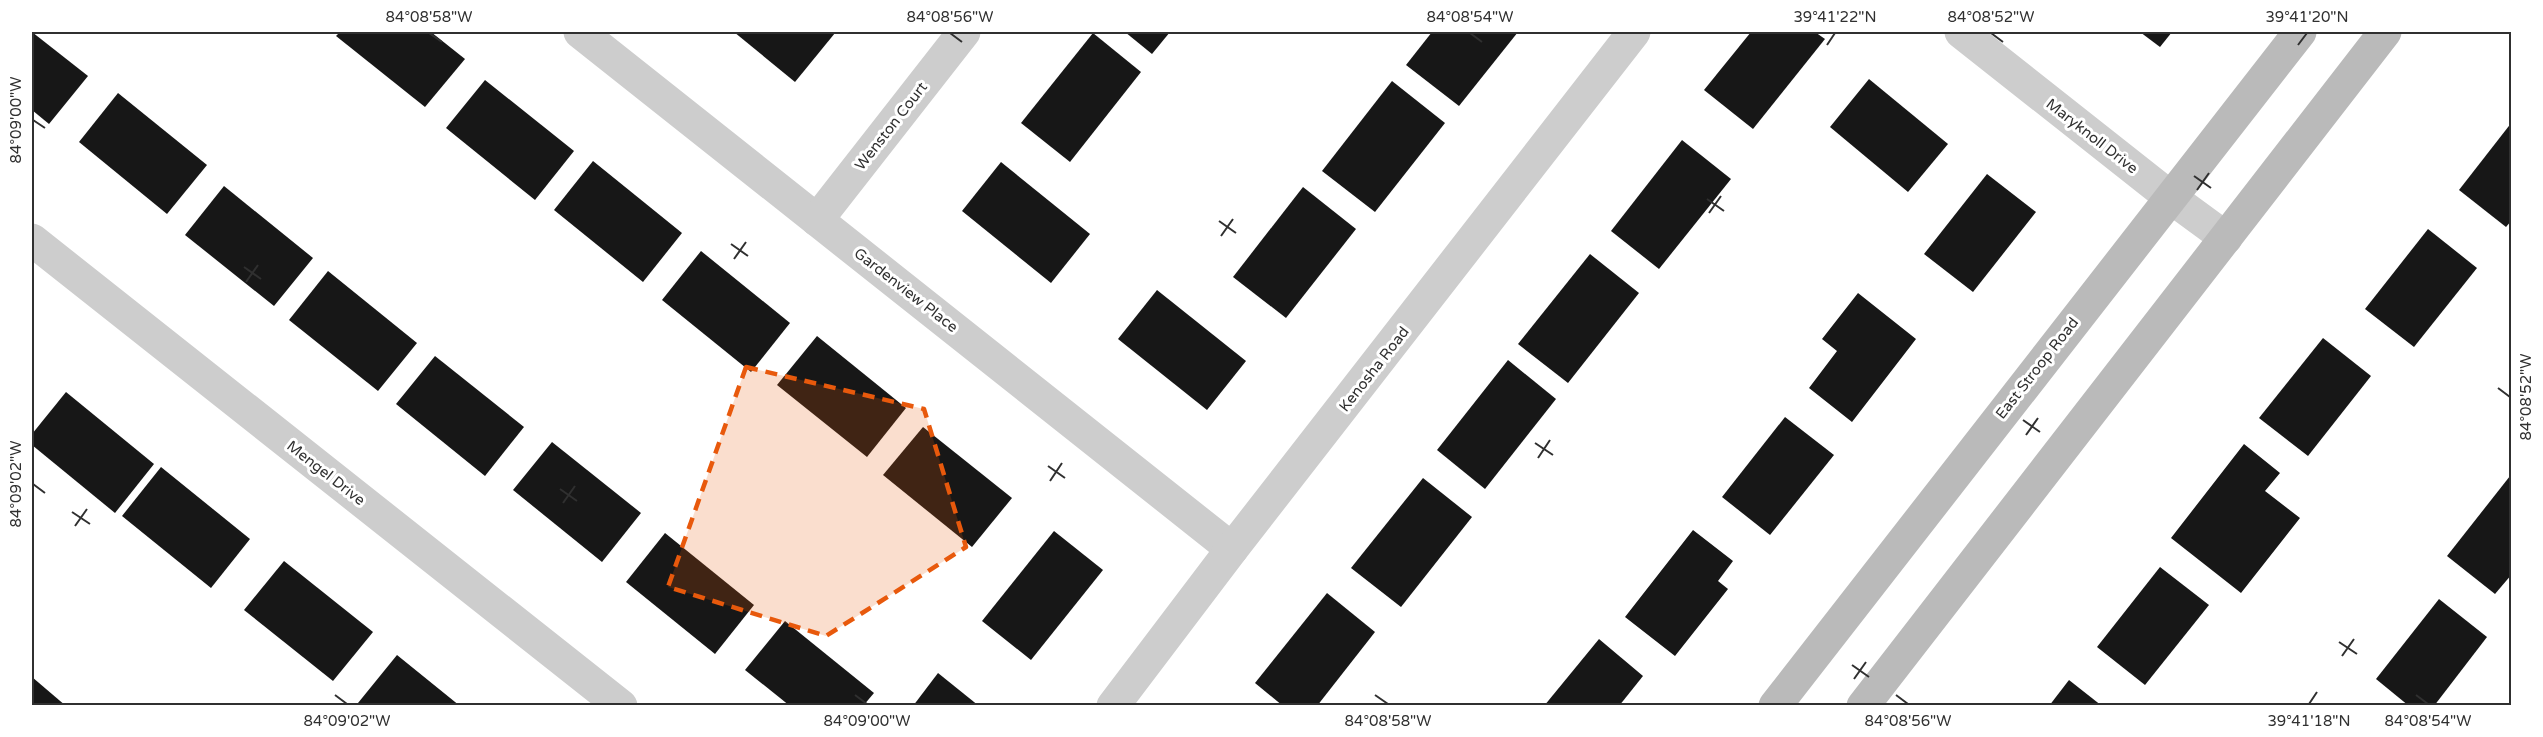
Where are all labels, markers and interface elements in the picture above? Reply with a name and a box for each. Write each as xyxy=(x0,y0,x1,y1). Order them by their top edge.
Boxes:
text: 84°08'58"W xyxy=(386,8,472,26)
text: 84°08'56"W xyxy=(907,8,993,26)
text: 84°08'54"W xyxy=(1427,8,1513,26)
text: 39°41'22"N xyxy=(1793,8,1877,26)
text: 84°08'52"W xyxy=(1948,8,2034,26)
text: 39°41'20"N xyxy=(2265,8,2349,26)
text: 84°09'00"W xyxy=(7,77,25,163)
street label: Wenston Court xyxy=(851,78,931,174)
street label: Maryknoll Drive xyxy=(2043,95,2141,177)
street label: Gardenview Place xyxy=(851,244,961,336)
street label: East Stroop Road xyxy=(1992,314,2082,422)
street label: Kenosha Road xyxy=(1335,323,1413,415)
text: 84°08'52"W xyxy=(2517,354,2535,440)
street label: Mengel Drive xyxy=(283,437,369,509)
text: 84°09'02"W xyxy=(7,441,25,527)
text: 84°09'02"W xyxy=(304,712,390,730)
text: 84°09'00"W xyxy=(824,712,910,730)
text: 84°08'58"W xyxy=(1345,712,1431,730)
text: 84°08'56"W xyxy=(1865,712,1951,730)
text: 39°41'18"N xyxy=(2267,712,2351,730)
text: 84°08'54"W xyxy=(2385,712,2471,730)

